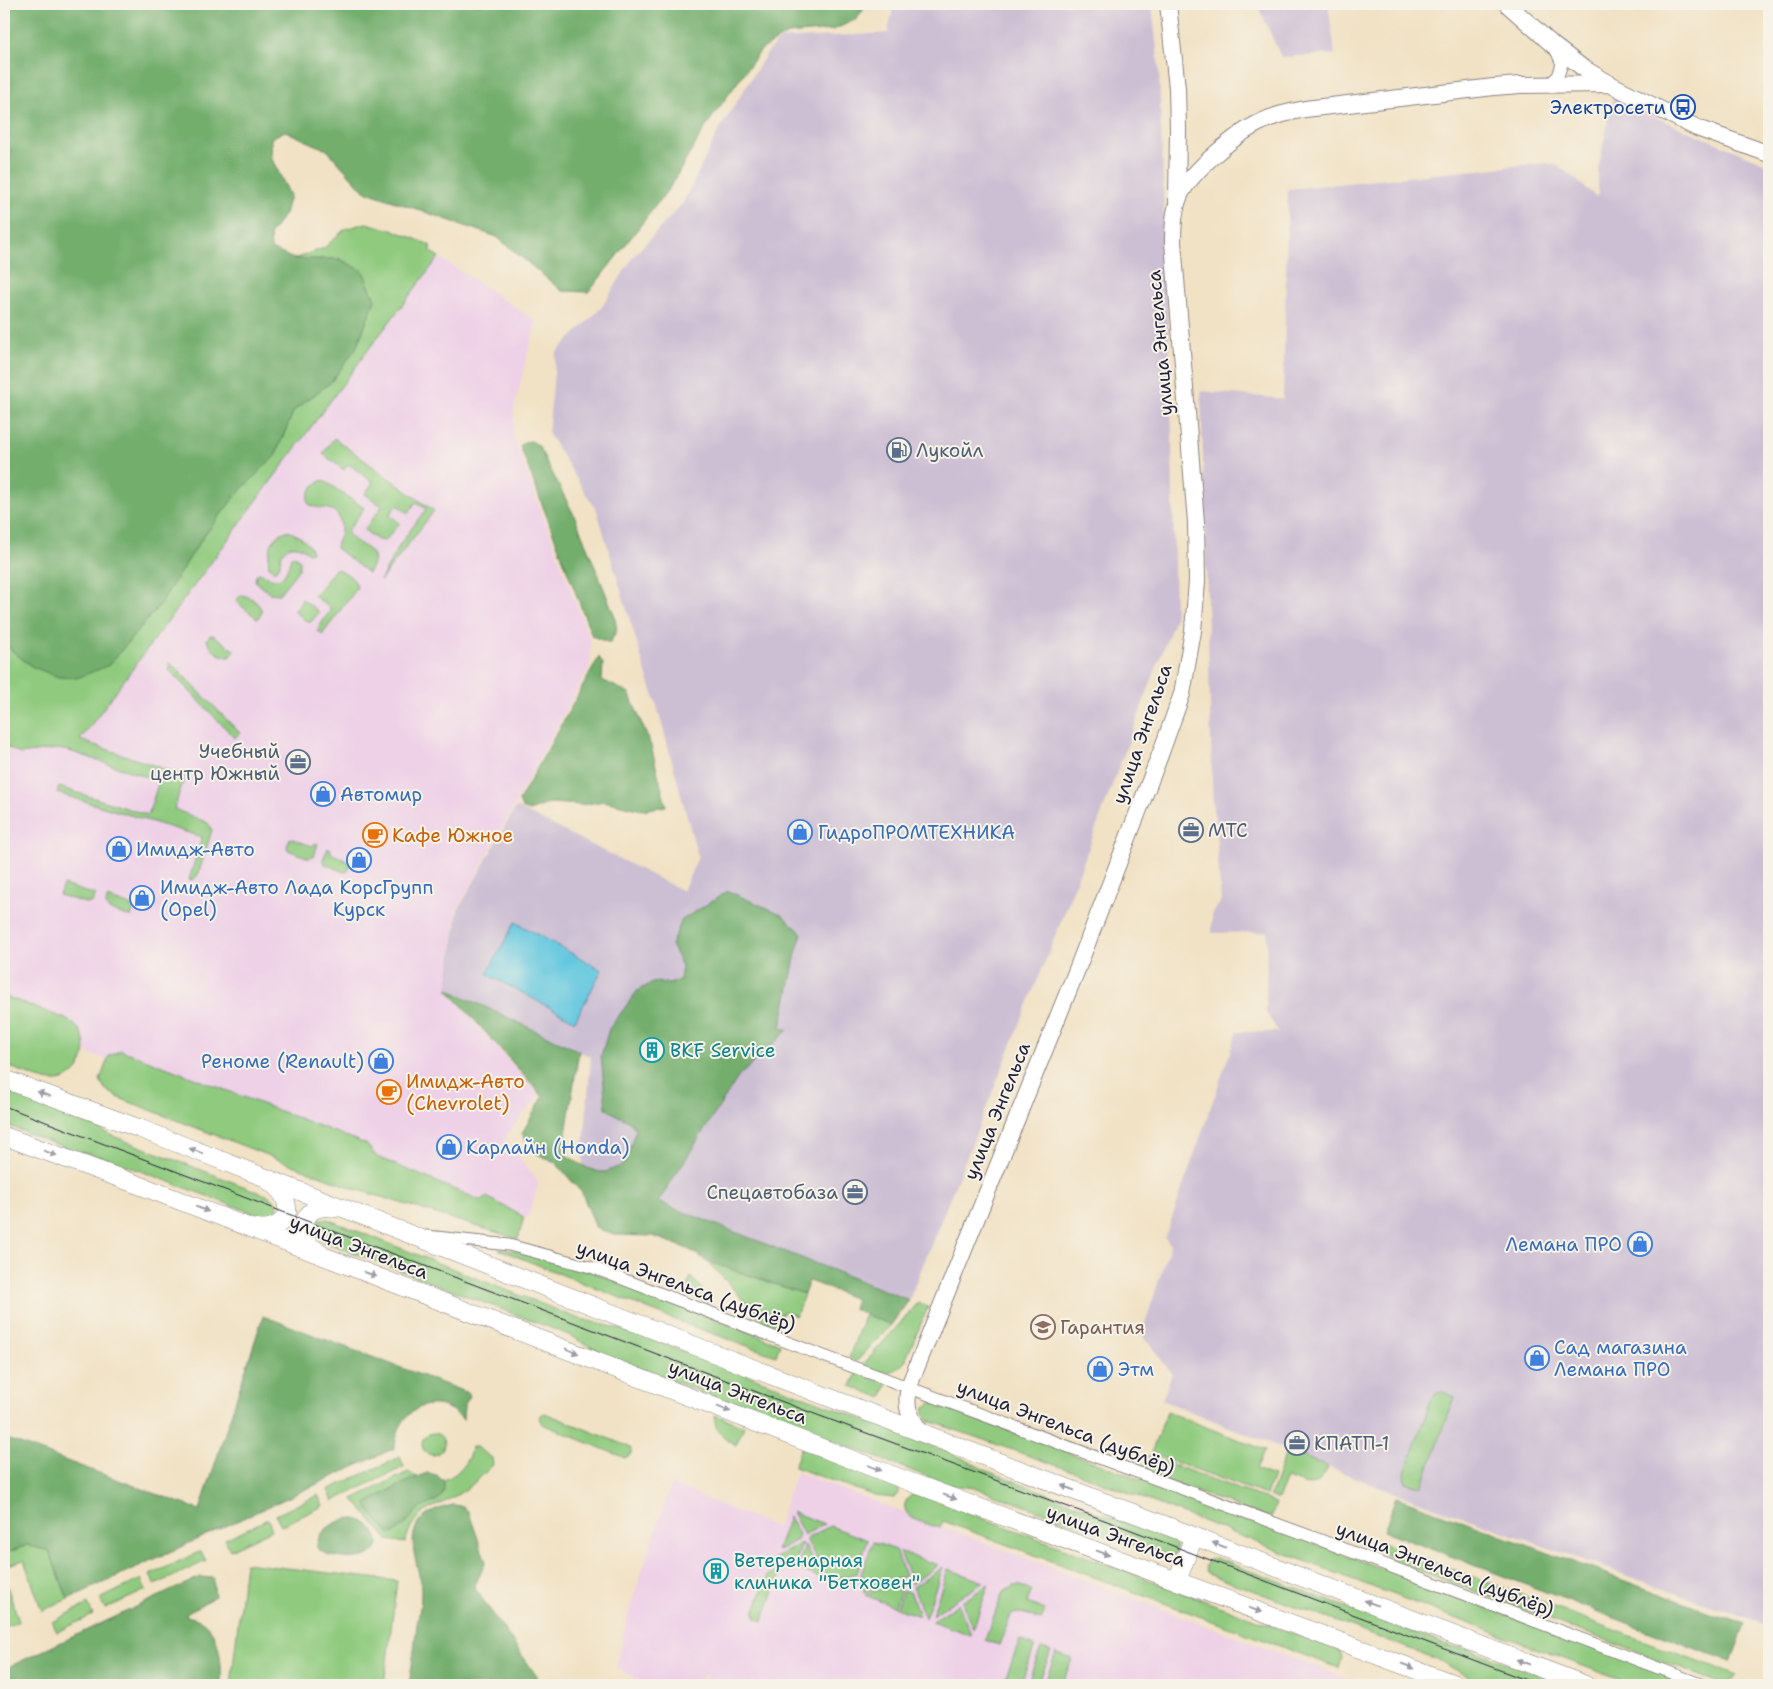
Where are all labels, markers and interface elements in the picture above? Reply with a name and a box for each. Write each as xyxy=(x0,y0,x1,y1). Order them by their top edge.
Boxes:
bus stop icon: Электросети xyxy=(1670,94,1696,120)
place label: Электросети xyxy=(1550,95,1666,120)
street label: улица Энгельса xyxy=(1141,269,1179,417)
fuel station icon: Лукойл xyxy=(886,437,912,463)
place label: Лукойл xyxy=(916,438,984,463)
street label: улица Энгельса xyxy=(1106,661,1178,807)
place label: Учебный центр Южный xyxy=(150,739,280,786)
office icon: Учебный центр Южный xyxy=(285,749,311,775)
shop icon: Автомир xyxy=(310,781,336,807)
place label: Автомир xyxy=(340,782,422,807)
office icon: МТС xyxy=(1178,817,1204,843)
place label: МТС xyxy=(1208,818,1248,843)
shop icon: ГидроПРОМТЕХНИКА xyxy=(787,819,813,845)
place label: ГидроПРОМТЕХНИКА xyxy=(818,820,1015,845)
cafe icon: Кафе Южное xyxy=(362,822,388,848)
place label: Кафе Южное xyxy=(392,823,513,848)
shop icon: Имидж-Авто xyxy=(106,836,132,862)
place label: Имидж-Авто xyxy=(136,837,255,862)
shop icon: Лада КорсГрупп Курск xyxy=(346,847,372,873)
place label: Имидж-Авто (Opel) xyxy=(160,875,279,922)
place label: Лада КорсГрупп Курск xyxy=(285,875,433,922)
shop icon: Имидж-Авто (Opel) xyxy=(129,885,155,911)
building icon: BKF Service xyxy=(639,1037,665,1063)
place label: BKF Service xyxy=(670,1038,776,1063)
street label: улица Энгельса xyxy=(958,1038,1036,1184)
shop icon: Реноме (Renault) xyxy=(368,1048,394,1074)
place label: Реноме (Renault) xyxy=(201,1049,364,1074)
place label: Имидж-Авто (Chevrolet) xyxy=(406,1069,525,1116)
cafe icon: Имидж-Авто (Chevrolet) xyxy=(376,1079,402,1105)
one-way arrow xyxy=(37,1090,52,1097)
shop icon: Карлайн (Honda) xyxy=(436,1134,462,1160)
place label: Карлайн (Honda) xyxy=(466,1135,629,1160)
one-way arrow xyxy=(189,1147,204,1154)
one-way arrow xyxy=(42,1150,57,1157)
office icon: Спецавтобаза xyxy=(842,1179,868,1205)
place label: Спецавтобаза xyxy=(706,1180,838,1205)
one-way arrow xyxy=(195,1206,209,1214)
street label: улица Энгельса xyxy=(286,1209,432,1285)
shop icon: Лемана ПРО xyxy=(1627,1231,1653,1257)
place label: Лемана ПРО xyxy=(1505,1232,1622,1257)
street label: улица Энгельса (дублёр) xyxy=(573,1235,799,1337)
one-way arrow xyxy=(363,1270,377,1278)
school or university icon: Гарантия xyxy=(1030,1314,1056,1340)
place label: Гарантия xyxy=(1060,1315,1145,1340)
place label: Сад магазина Лемана ПРО xyxy=(1554,1335,1687,1382)
shop icon: Сад магазина Лемана ПРО xyxy=(1524,1345,1550,1371)
one-way arrow xyxy=(565,1347,580,1355)
street label: улица Энгельса xyxy=(665,1354,811,1430)
shop icon: Этм xyxy=(1087,1356,1113,1382)
place label: Этм xyxy=(1118,1357,1154,1382)
street label: улица Энгельса (дублёр) xyxy=(953,1374,1179,1480)
one-way arrow xyxy=(717,1405,732,1413)
office icon: КПАТП-1 xyxy=(1284,1430,1310,1456)
place label: КПАТП-1 xyxy=(1314,1431,1390,1456)
one-way arrow xyxy=(868,1464,883,1472)
one-way arrow xyxy=(1060,1483,1075,1491)
one-way arrow xyxy=(943,1494,958,1501)
street label: улица Энгельса xyxy=(1043,1499,1189,1573)
street label: улица Энгельса (дублёр) xyxy=(1332,1516,1558,1622)
one-way arrow xyxy=(1212,1541,1227,1549)
place label: Ветеренарная клиника "Бетховен" xyxy=(734,1548,920,1595)
one-way arrow xyxy=(1096,1549,1111,1557)
building icon: Ветеренарная клиника "Бетховен" xyxy=(703,1558,729,1584)
one-way arrow xyxy=(1364,1599,1378,1607)
one-way arrow xyxy=(1248,1606,1263,1614)
one-way arrow xyxy=(1516,1657,1530,1665)
one-way arrow xyxy=(1400,1663,1415,1670)

